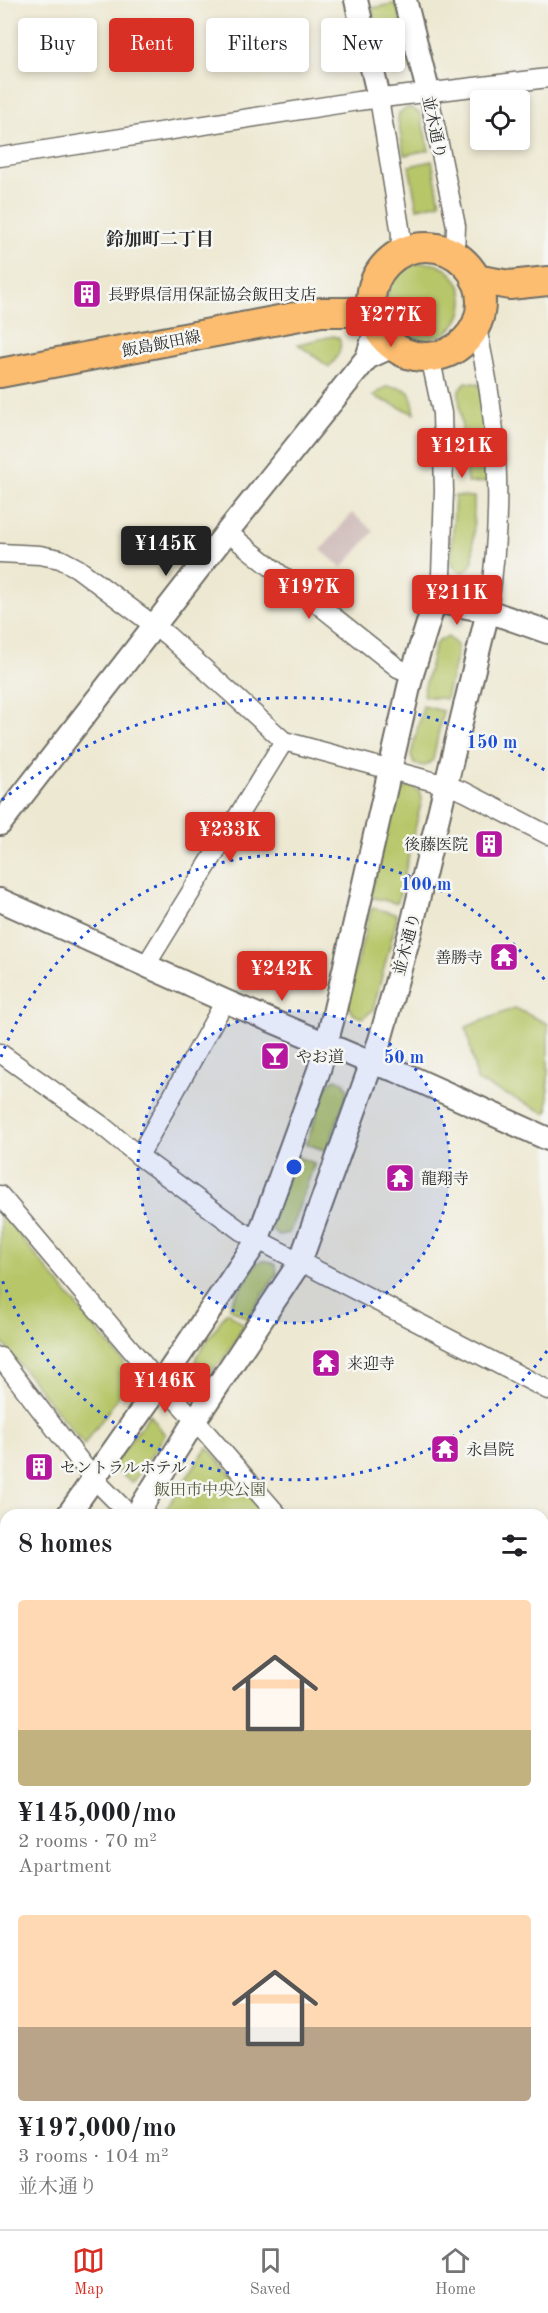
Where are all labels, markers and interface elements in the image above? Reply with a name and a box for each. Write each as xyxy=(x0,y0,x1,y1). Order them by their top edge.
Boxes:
chip: Buy xyxy=(18,18,97,72)
chip: Rent xyxy=(109,18,194,72)
chip: Filters xyxy=(206,18,309,72)
chip: New xyxy=(321,18,405,72)
map controls xyxy=(470,90,530,150)
button: locate xyxy=(470,90,530,150)
street label: 並木通り xyxy=(419,94,449,160)
district label: 鈴加町二丁目 xyxy=(106,229,214,249)
building icon: 長野県信用保証協会飯田支店 xyxy=(71,278,103,310)
place label: 長野県信用保証協会飯田支店 xyxy=(108,286,316,304)
pin: ¥277K xyxy=(349,297,433,348)
text: ¥277K xyxy=(360,306,422,326)
street label: 飯島飯田線 xyxy=(120,328,202,360)
pin: ¥121K xyxy=(420,428,504,479)
text: ¥121K xyxy=(431,437,493,457)
pin: ¥145K xyxy=(124,526,208,577)
text: ¥145K xyxy=(135,535,197,555)
pin: ¥197K xyxy=(267,569,351,620)
pin: ¥211K xyxy=(415,575,499,626)
text: ¥197K xyxy=(278,578,340,598)
text: ¥211K xyxy=(426,584,488,604)
text: 150 m xyxy=(467,734,517,752)
pin: ¥233K xyxy=(188,812,272,863)
text: ¥233K xyxy=(199,821,261,841)
building icon: 後藤医院 xyxy=(473,828,505,860)
place label: 後藤医院 xyxy=(404,836,468,854)
text: 100 m xyxy=(401,876,451,894)
street label: 並木通り xyxy=(390,911,424,978)
temple icon: 善勝寺 xyxy=(488,941,520,973)
place label: 善勝寺 xyxy=(435,949,483,967)
pin: ¥242K xyxy=(240,951,324,1002)
text: ¥242K xyxy=(251,960,313,980)
bar icon: やお道 xyxy=(259,1040,291,1072)
place label: やお道 xyxy=(296,1048,344,1066)
text: 50 m xyxy=(384,1049,424,1067)
centre of rings xyxy=(284,1157,304,1177)
temple icon: 龍翔寺 xyxy=(384,1162,416,1194)
place label: 龍翔寺 xyxy=(421,1170,469,1188)
temple icon: 来迎寺 xyxy=(310,1347,342,1379)
place label: 来迎寺 xyxy=(347,1355,395,1373)
pin: ¥146K xyxy=(123,1363,207,1414)
text: ¥146K xyxy=(134,1372,196,1392)
temple icon: 永昌院 xyxy=(429,1433,461,1465)
place label: 永昌院 xyxy=(466,1441,514,1459)
building icon: セントラルホテル xyxy=(23,1451,55,1483)
place label: セントラルホテル xyxy=(60,1460,187,1477)
park label: 飯田市中央公園 xyxy=(154,1481,266,1499)
icon: filters xyxy=(498,1529,531,1562)
text: 8 homes xyxy=(18,1532,112,1558)
icon: home xyxy=(221,1639,329,1747)
text: ¥145,000/mo xyxy=(18,1801,176,1827)
text: 2 rooms · 70 m² xyxy=(18,1832,157,1852)
text: Apartment xyxy=(18,1857,112,1877)
icon: home xyxy=(221,1954,329,2062)
text: ¥197,000/mo xyxy=(18,2116,176,2142)
text: 3 rooms · 104 m² xyxy=(18,2147,168,2167)
text: 並木通り xyxy=(18,2178,98,2198)
tab: Map xyxy=(72,2244,105,2300)
tab: Saved xyxy=(250,2244,291,2300)
tab: Home xyxy=(435,2244,476,2300)

